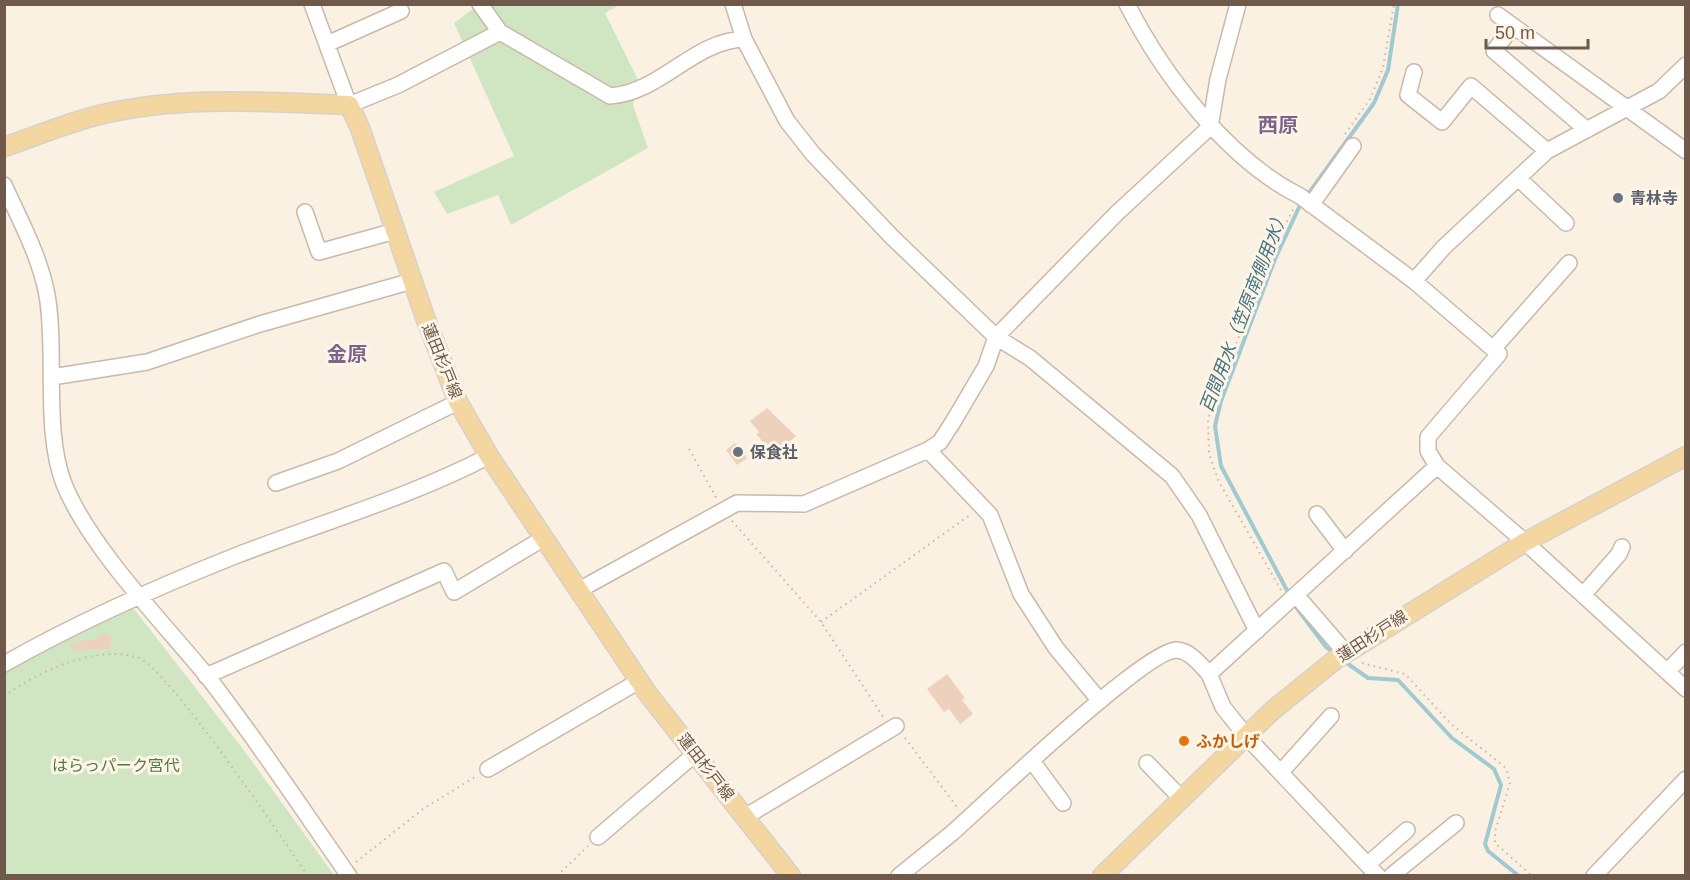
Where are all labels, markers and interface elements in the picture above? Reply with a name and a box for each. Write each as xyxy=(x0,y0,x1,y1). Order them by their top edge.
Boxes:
scale bar xyxy=(1486,12,1588,50)
text: 50 m xyxy=(1495,23,1535,43)
district label: 西原 xyxy=(1258,114,1298,136)
place label: 青林寺 xyxy=(1630,190,1678,207)
marker: 青林寺 xyxy=(1611,191,1625,205)
water label: 百間用水（笠原南側用水） xyxy=(1196,207,1292,415)
street label: 蓮田杉戸線 xyxy=(419,321,465,401)
district label: 金原 xyxy=(327,343,367,365)
place label: 保食社 xyxy=(750,443,798,461)
marker: 保食社 xyxy=(731,445,745,459)
street label: 蓮田杉戸線 xyxy=(1334,607,1410,665)
street label: 蓮田杉戸線 xyxy=(675,730,737,804)
place label: ふかしげ xyxy=(1196,733,1260,750)
marker: ふかしげ xyxy=(1177,734,1191,748)
park label: はらっパーク宮代 xyxy=(52,757,180,774)

